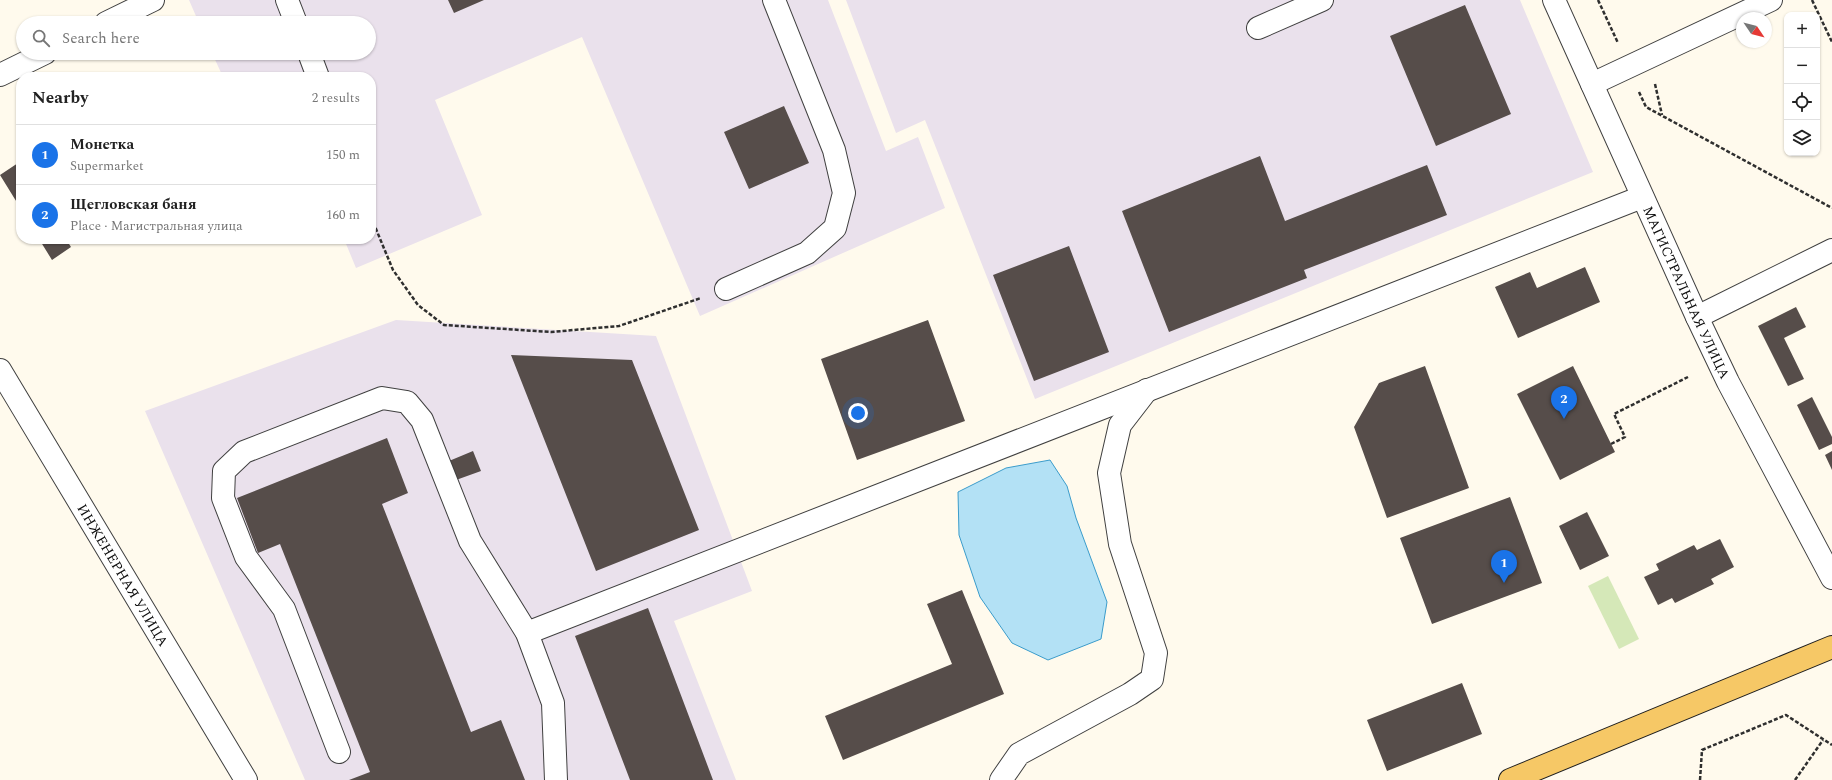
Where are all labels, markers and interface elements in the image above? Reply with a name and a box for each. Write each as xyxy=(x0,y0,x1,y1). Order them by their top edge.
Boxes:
north arrow xyxy=(1736,12,1772,48)
map controls xyxy=(1784,12,1820,156)
button: + xyxy=(1784,12,1820,48)
search box xyxy=(16,16,376,60)
icon: search xyxy=(30,27,52,49)
text: Search here xyxy=(62,27,140,50)
button: − xyxy=(1784,48,1820,84)
button: locate xyxy=(1784,84,1820,120)
text: Nearby xyxy=(32,85,88,111)
text: 2 results xyxy=(312,88,360,108)
button: layers xyxy=(1784,120,1820,156)
text: Монетка xyxy=(70,133,134,156)
text: 1 xyxy=(41,145,49,165)
text: 150 m xyxy=(326,145,360,165)
text: Supermarket xyxy=(70,156,144,176)
text: Щегловская баня xyxy=(70,193,197,216)
street label: МАГИСТРАЛЬНАЯ УЛИЦА xyxy=(1638,202,1736,383)
text: 2 xyxy=(41,205,49,225)
text: 160 m xyxy=(326,205,360,225)
text: Place · Магистральная улица xyxy=(70,216,242,236)
pin: 2 xyxy=(1551,386,1577,419)
your location xyxy=(848,403,868,423)
street label: ИНЖЕНЕРНАЯ УЛИЦА xyxy=(72,500,174,651)
pin: 1 xyxy=(1491,550,1517,583)

